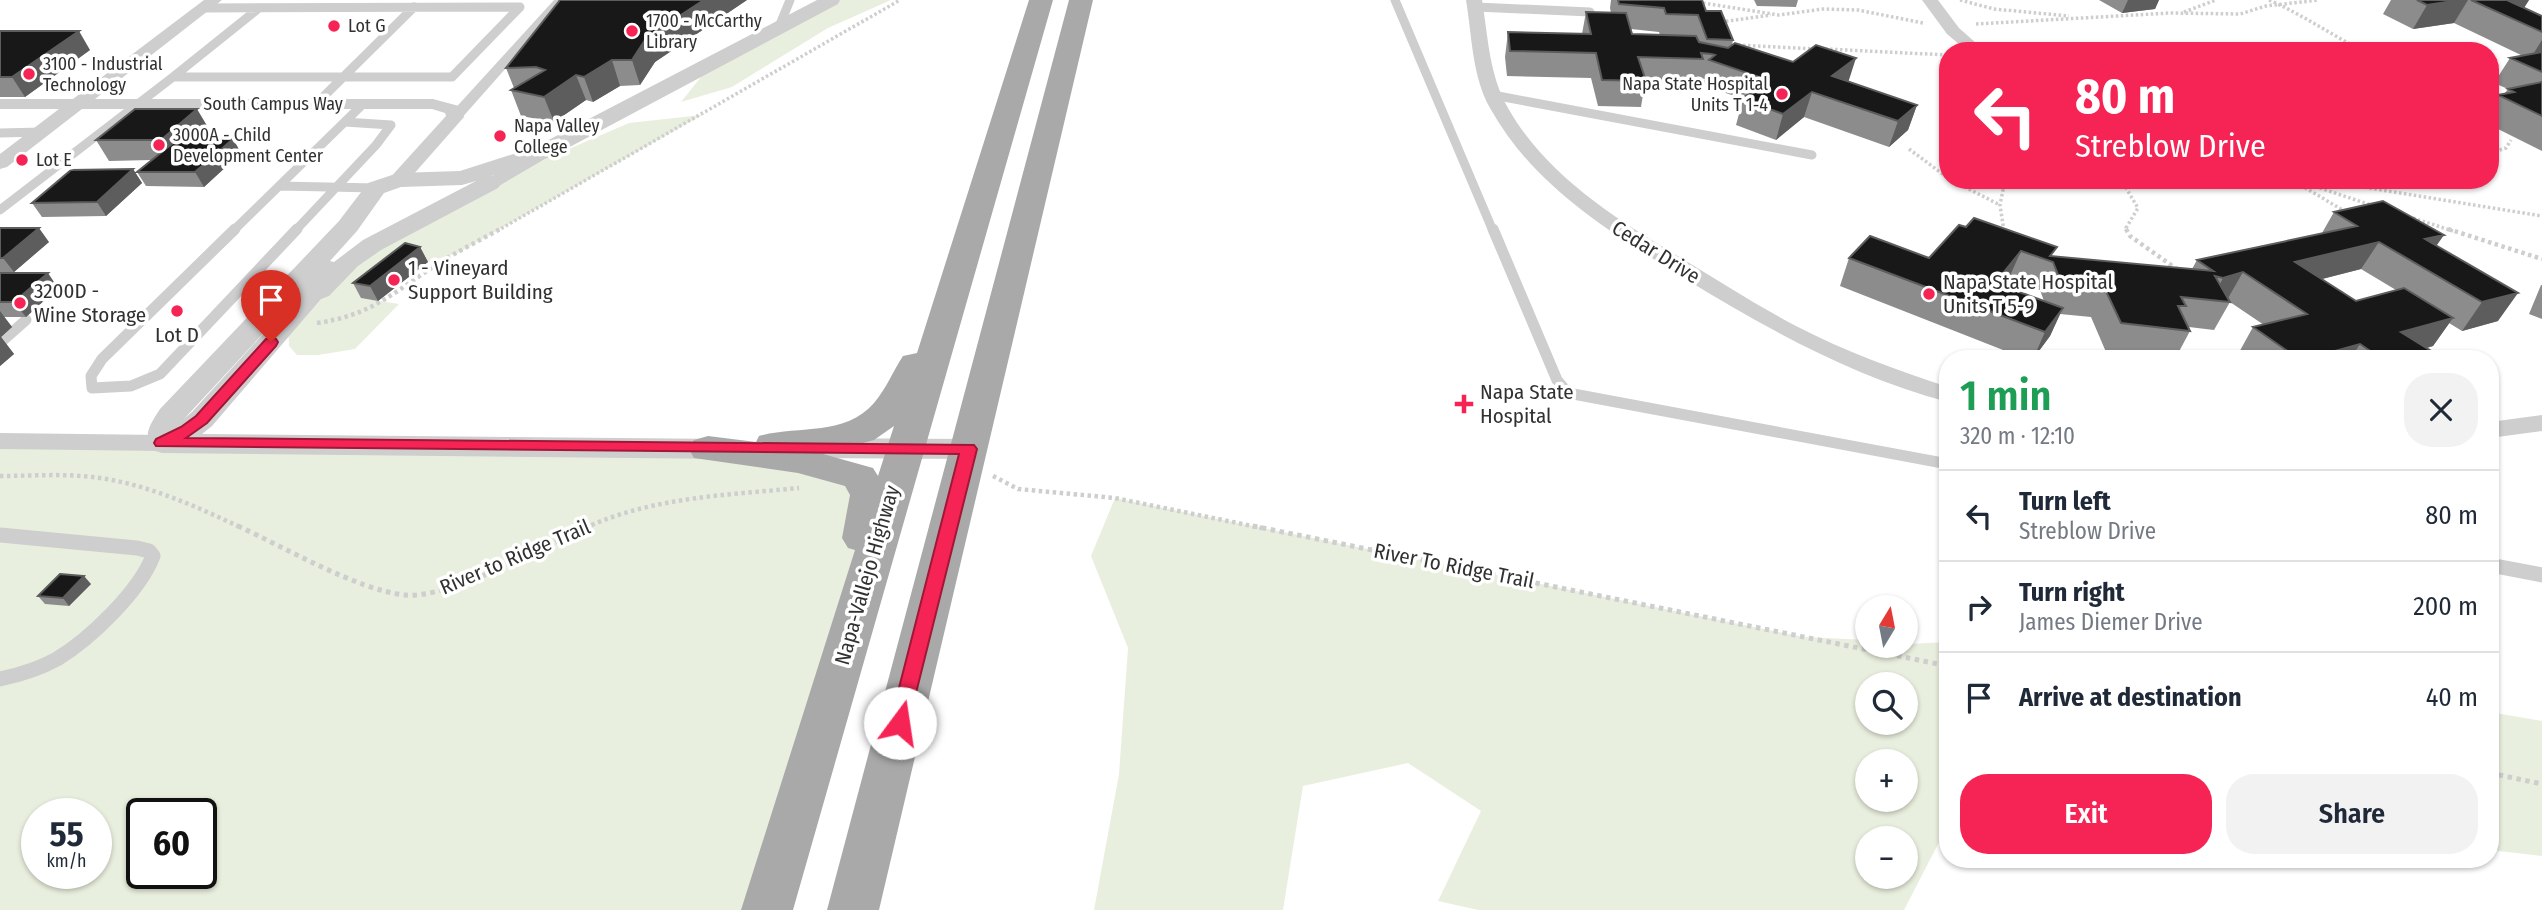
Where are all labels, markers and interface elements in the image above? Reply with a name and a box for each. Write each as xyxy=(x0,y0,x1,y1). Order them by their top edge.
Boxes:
place label: 1700 - McCarthy Library xyxy=(646,10,762,53)
place label: Lot G xyxy=(348,15,385,37)
marker: Lot G xyxy=(326,18,342,34)
marker: 1700 - McCarthy Library xyxy=(624,23,640,39)
place label: 3100 - Industrial Technology xyxy=(43,53,163,96)
marker: 3100 - Industrial Technology xyxy=(21,66,37,82)
text: 80 m xyxy=(2075,67,2175,126)
icon: left xyxy=(1960,70,2051,161)
place label: Napa State Hospital Units T 1-4 xyxy=(1622,73,1768,116)
marker: Napa State Hospital Units T 1-4 xyxy=(1774,86,1790,102)
street label: South Campus Way xyxy=(203,93,343,115)
place label: Napa Valley College xyxy=(514,115,600,158)
place label: 3000A - Child Development Center xyxy=(173,124,324,167)
text: Streblow Drive xyxy=(2075,127,2266,165)
marker: Napa Valley College xyxy=(492,128,508,144)
marker: 3000A - Child Development Center xyxy=(151,137,167,153)
place label: Lot E xyxy=(36,149,72,171)
marker: Lot E xyxy=(14,152,30,168)
street label: Cedar Drive xyxy=(1607,215,1705,289)
place label: 1 - Vineyard Support Building xyxy=(408,255,553,305)
place label: Napa State Hospital Units T 5-9 xyxy=(1943,269,2114,319)
pin xyxy=(241,270,301,342)
marker: 1 - Vineyard Support Building xyxy=(386,272,402,288)
place label: 3200D - Wine Storage xyxy=(34,278,146,328)
icon: arrive xyxy=(252,281,290,319)
marker: Napa State Hospital Units T 5-9 xyxy=(1921,286,1937,302)
marker: 3200D - Wine Storage xyxy=(12,295,28,311)
marker: Lot D xyxy=(169,303,185,319)
place label: Lot D xyxy=(155,322,199,348)
text: 1 min xyxy=(1960,371,2051,421)
button: close xyxy=(2404,373,2478,447)
place label: Napa State Hospital xyxy=(1480,379,1574,429)
marker: Napa State Hospital xyxy=(1454,394,1474,414)
text: 320 m · 12:10 xyxy=(1960,422,2075,450)
street label: Napa-Vallejo Highway xyxy=(829,482,905,668)
text: Turn left xyxy=(2019,486,2111,517)
icon: left xyxy=(1960,497,1998,535)
text: 80 m xyxy=(2425,500,2478,531)
street label: River to Ridge Trail xyxy=(436,513,595,600)
text: Streblow Drive xyxy=(2019,517,2156,545)
street label: River To Ridge Trail xyxy=(1372,538,1537,594)
text: Turn right xyxy=(2019,577,2125,608)
icon: right xyxy=(1960,588,1998,626)
text: 200 m xyxy=(2413,591,2478,622)
north arrow xyxy=(1855,595,1918,658)
map controls xyxy=(1855,595,1918,889)
text: James Diemer Drive xyxy=(2019,608,2203,636)
button: search xyxy=(1855,672,1918,735)
icon: arrive xyxy=(1960,679,1998,717)
text: Arrive at destination xyxy=(2019,682,2242,713)
text: 40 m xyxy=(2426,682,2478,713)
position arrow xyxy=(863,686,937,760)
button: + xyxy=(1855,749,1918,812)
button: Exit xyxy=(1960,774,2212,854)
button: Share xyxy=(2226,774,2478,854)
speed limit sign: 60 xyxy=(126,798,217,889)
text: 55 xyxy=(49,813,84,855)
button: − xyxy=(1855,826,1918,889)
text: km/h xyxy=(46,850,87,872)

